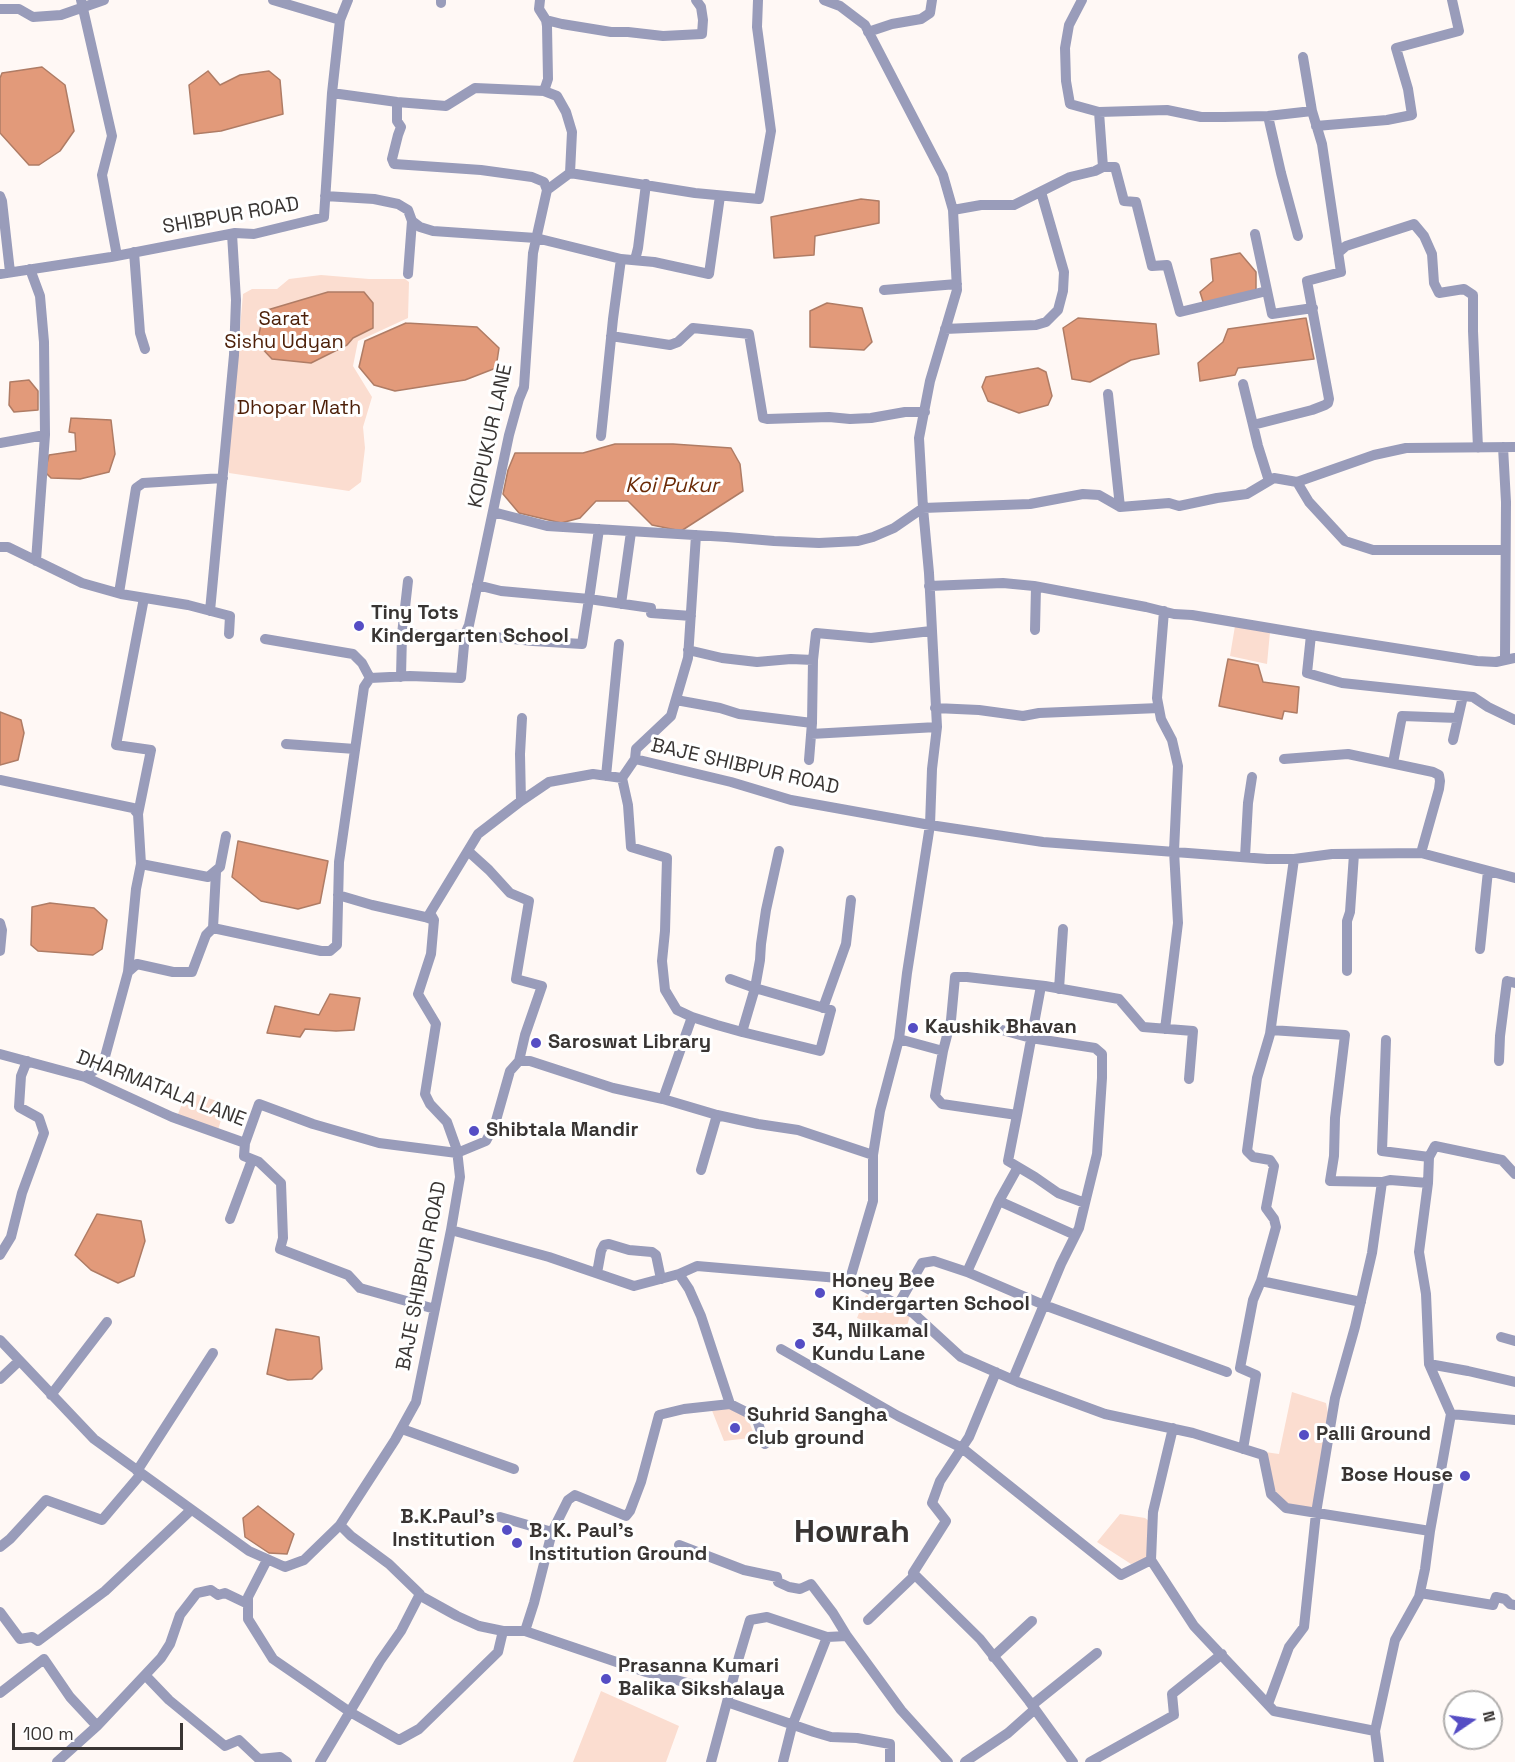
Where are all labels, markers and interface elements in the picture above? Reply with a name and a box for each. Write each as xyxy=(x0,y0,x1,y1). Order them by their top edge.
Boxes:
street label: SHIBPUR ROAD xyxy=(161,192,301,240)
park label: Sarat Sishu Udyan xyxy=(224,308,344,355)
street label: KOIPUKUR LANE xyxy=(464,362,518,510)
park label: Dhopar Math xyxy=(237,397,361,421)
water label: Koi Pukur xyxy=(625,473,719,499)
place label: Tiny Tots Kindergarten School xyxy=(371,602,569,649)
marker: Tiny Tots Kindergarten School xyxy=(352,619,366,633)
street label: BAJE SHIBPUR ROAD xyxy=(649,734,841,800)
place label: Kaushik Bhavan xyxy=(925,1016,1077,1040)
marker: Kaushik Bhavan xyxy=(906,1021,920,1035)
place label: Saroswat Library xyxy=(548,1031,711,1055)
marker: Saroswat Library xyxy=(529,1036,543,1050)
street label: DHARMATALA LANE xyxy=(73,1046,249,1132)
place label: Shibtala Mandir xyxy=(486,1119,638,1143)
marker: Shibtala Mandir xyxy=(467,1124,481,1138)
street label: BAJE SHIBPUR ROAD xyxy=(392,1179,452,1373)
place label: Honey Bee Kindergarten School xyxy=(832,1270,1030,1317)
marker: Honey Bee Kindergarten School xyxy=(813,1286,827,1300)
place label: 34, Nilkamal Kundu Lane xyxy=(812,1320,928,1367)
marker: 34, Nilkamal Kundu Lane xyxy=(793,1337,807,1351)
place label: Suhrid Sangha club ground xyxy=(747,1404,887,1451)
marker: Suhrid Sangha club ground xyxy=(728,1421,742,1435)
place label: Palli Ground xyxy=(1316,1423,1431,1447)
marker: Palli Ground xyxy=(1297,1428,1311,1442)
place label: Bose House xyxy=(1341,1464,1453,1488)
marker: Bose House xyxy=(1458,1469,1472,1483)
place label: B.K.Paul's Institution xyxy=(392,1506,495,1553)
district label: Howrah xyxy=(794,1514,910,1552)
place label: B. K. Paul's Institution Ground xyxy=(529,1520,707,1567)
marker: B.K.Paul's Institution xyxy=(500,1523,514,1537)
marker: B. K. Paul's Institution Ground xyxy=(510,1536,524,1550)
place label: Prasanna Kumari Balika Sikshalaya xyxy=(618,1655,784,1702)
marker: Prasanna Kumari Balika Sikshalaya xyxy=(599,1672,613,1686)
north arrow xyxy=(1443,1690,1503,1750)
text: N xyxy=(1478,1709,1501,1724)
scale bar xyxy=(15,1711,186,1749)
text: 100 m xyxy=(23,1722,74,1745)

